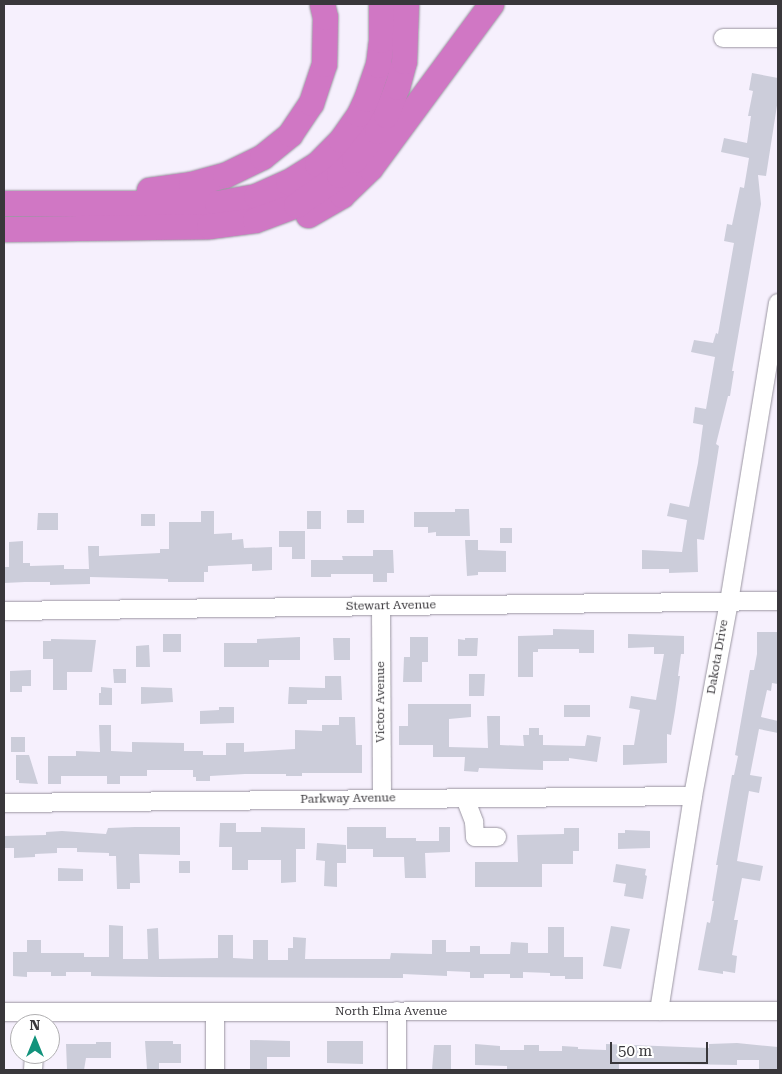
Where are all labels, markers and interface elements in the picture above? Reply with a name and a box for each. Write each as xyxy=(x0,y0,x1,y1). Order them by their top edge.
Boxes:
street label: Stewart Avenue xyxy=(346,598,436,614)
street label: Dakota Drive xyxy=(704,618,732,696)
street label: Victor Avenue xyxy=(374,661,388,743)
street label: Parkway Avenue xyxy=(300,791,396,807)
street label: North Elma Avenue xyxy=(335,1005,447,1019)
north arrow xyxy=(10,1014,60,1064)
text: N xyxy=(30,1017,40,1033)
scale bar xyxy=(612,1032,710,1064)
text: 50 m xyxy=(618,1042,652,1060)

